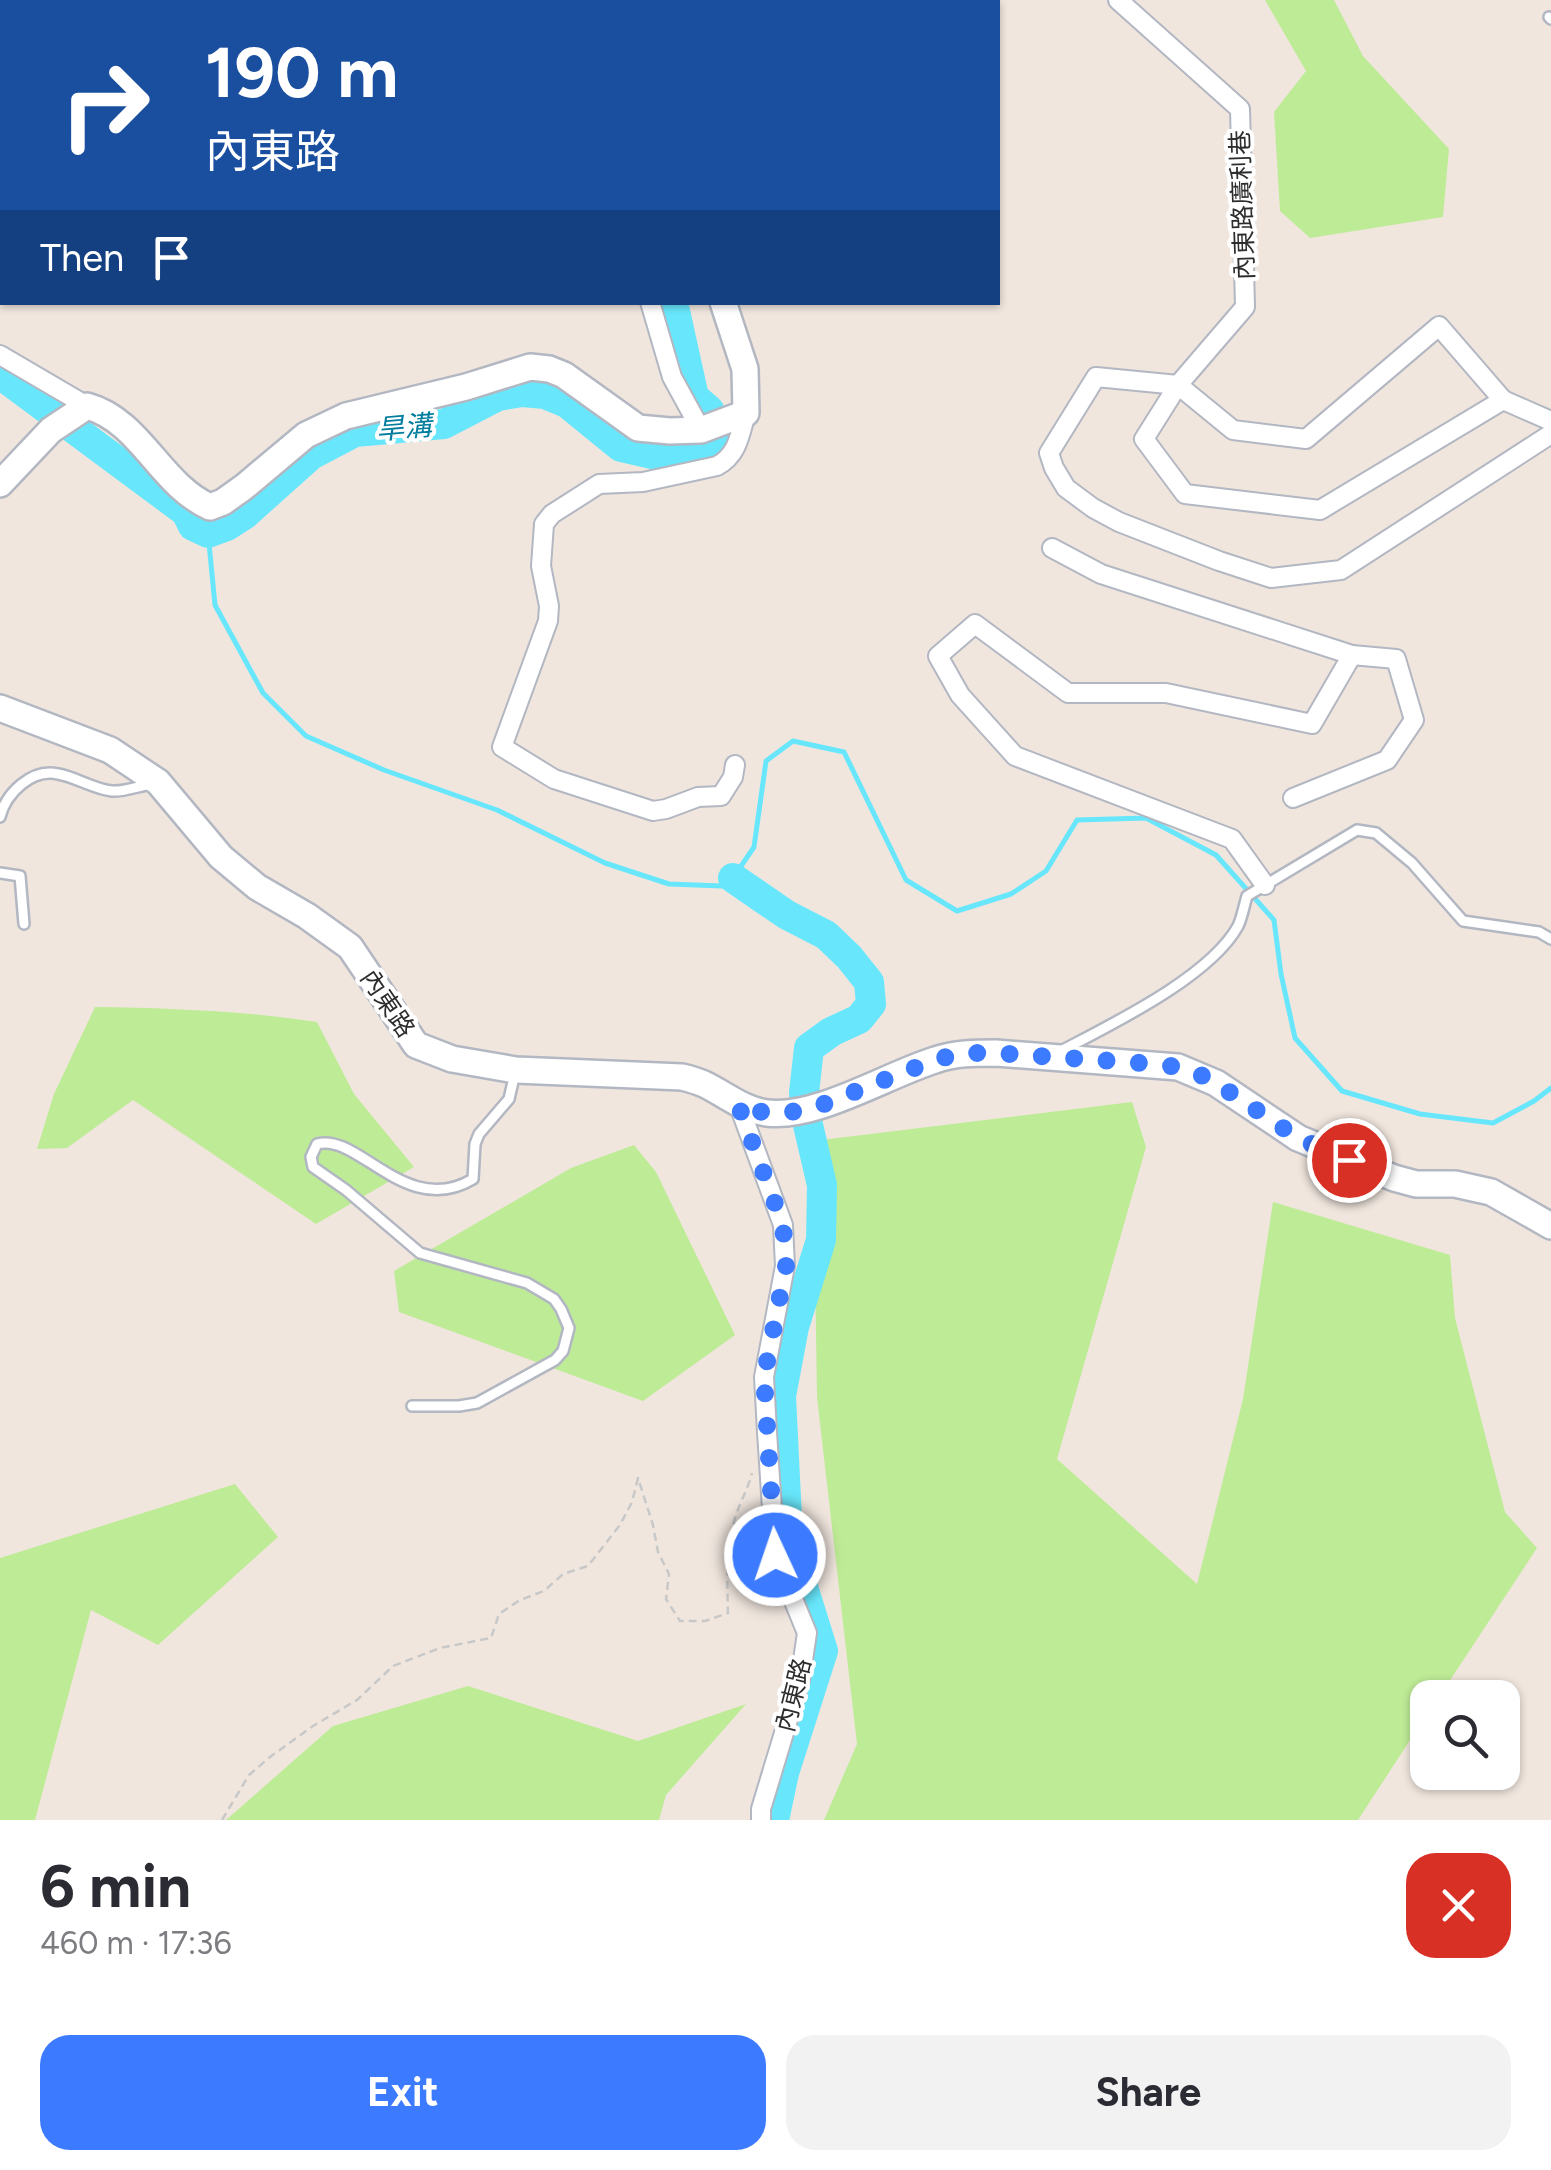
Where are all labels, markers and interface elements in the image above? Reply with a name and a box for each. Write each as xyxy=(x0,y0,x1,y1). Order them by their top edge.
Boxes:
text: 190 m xyxy=(205,30,398,115)
icon: right xyxy=(40,40,170,170)
text: 內東路 xyxy=(205,124,340,178)
street label: 內東路廣利巷 xyxy=(1224,130,1260,280)
icon: arrive xyxy=(144,230,199,285)
text: Then xyxy=(40,235,124,281)
water label: 旱溝 xyxy=(375,407,437,446)
street label: 內東路 xyxy=(355,964,421,1042)
pin xyxy=(1307,1118,1392,1203)
icon: arrive xyxy=(1322,1133,1377,1188)
position arrow xyxy=(723,1503,827,1607)
street label: 內東路 xyxy=(769,1655,817,1735)
map controls xyxy=(1410,1680,1520,1790)
button: search xyxy=(1410,1680,1520,1790)
text: 6 min xyxy=(40,1850,191,1922)
button: close xyxy=(1406,1853,1511,1958)
text: 460 m · 17:36 xyxy=(40,1924,232,1962)
button: Exit xyxy=(40,2035,766,2150)
button: Share xyxy=(786,2035,1511,2150)

